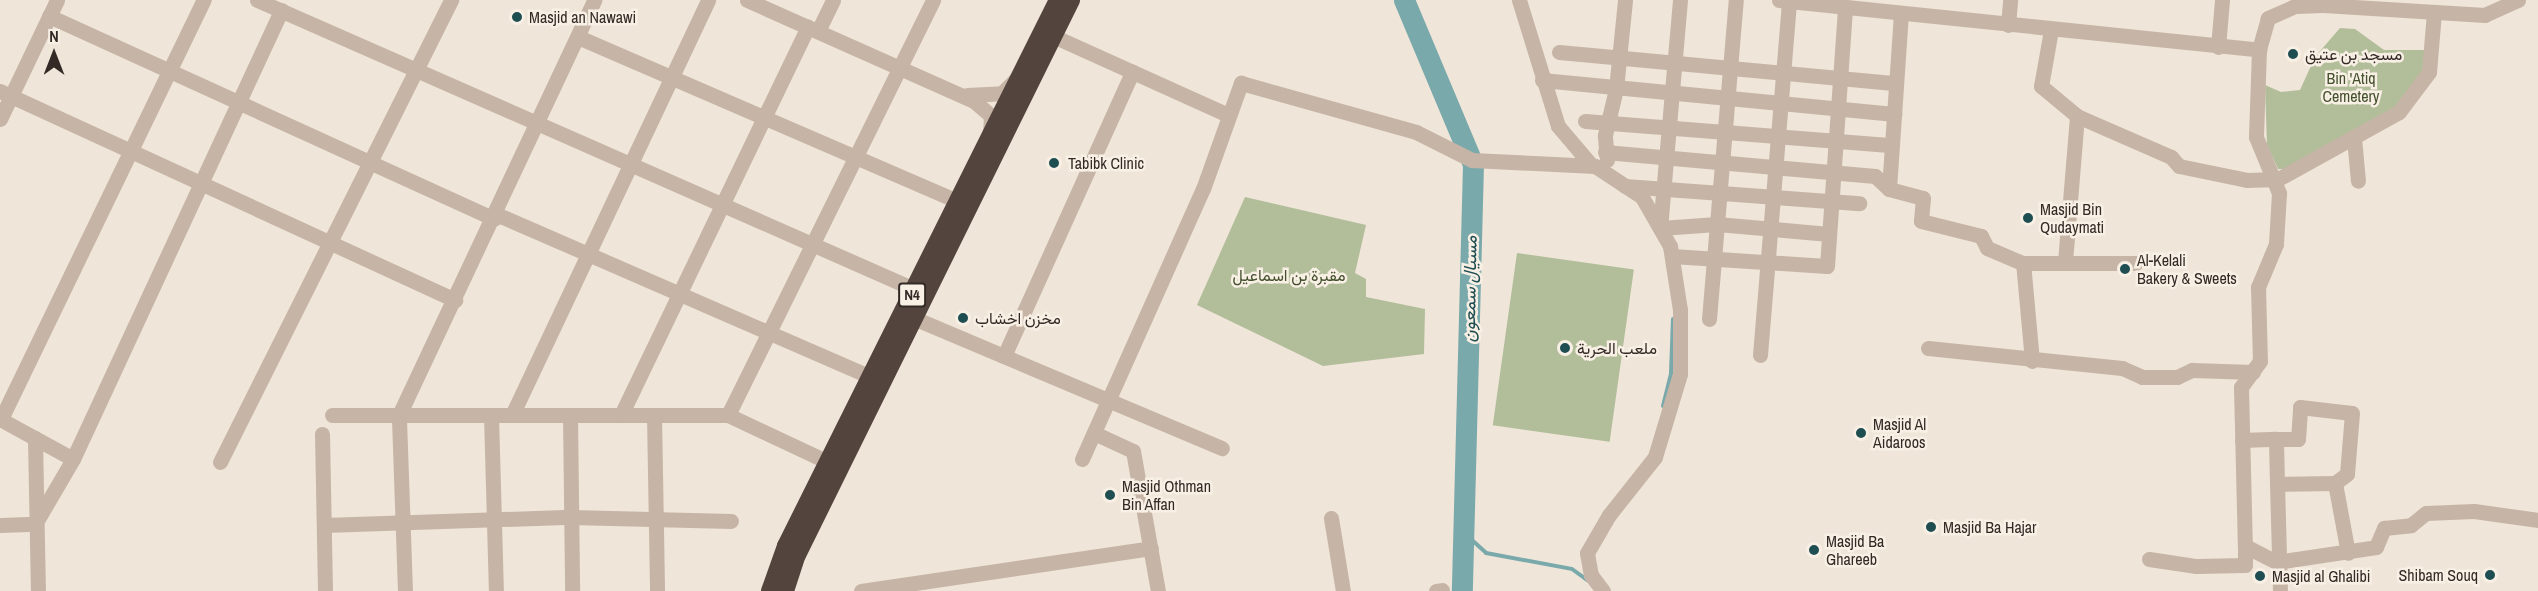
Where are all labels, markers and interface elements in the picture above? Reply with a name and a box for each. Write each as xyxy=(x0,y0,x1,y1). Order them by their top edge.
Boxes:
place label: Masjid an Nawawi xyxy=(529,7,636,27)
marker: Masjid an Nawawi xyxy=(510,10,524,24)
north arrow xyxy=(24,24,84,84)
text: N xyxy=(49,25,59,47)
place label: مسجد بن عتيق xyxy=(2305,44,2402,64)
marker: مسجد بن عتيق xyxy=(2286,47,2300,61)
park label: Bin 'Atiq Cemetery xyxy=(2323,68,2379,106)
place label: Tabibk Clinic xyxy=(1068,153,1144,173)
marker: Tabibk Clinic xyxy=(1045,154,1063,172)
place label: Masjid Bin Qudaymati xyxy=(2040,199,2104,237)
marker: Masjid Bin Qudaymati xyxy=(2021,211,2035,225)
water label: مسيال سمعون xyxy=(1458,235,1482,343)
place label: Al-Kelali Bakery & Sweets xyxy=(2137,250,2237,288)
marker: Al-Kelali Bakery & Sweets xyxy=(2118,262,2132,276)
park label: مقبرة بن اسماعيل xyxy=(1232,265,1346,285)
road number: N4 xyxy=(897,283,927,307)
place label: مخزن اخشاب xyxy=(975,308,1061,328)
marker: مخزن اخشاب xyxy=(956,311,970,325)
place label: ملعب الحرية xyxy=(1577,338,1657,358)
marker: ملعب الحرية xyxy=(1558,341,1572,355)
place label: Masjid Al Aidaroos xyxy=(1873,414,1927,452)
marker: Masjid Al Aidaroos xyxy=(1854,426,1868,440)
place label: Masjid Othman Bin Affan xyxy=(1122,476,1211,514)
marker: Masjid Othman Bin Affan xyxy=(1103,488,1117,502)
place label: Masjid Ba Hajar xyxy=(1943,517,2036,537)
marker: Masjid Ba Hajar xyxy=(1924,520,1938,534)
place label: Masjid Ba Ghareeb xyxy=(1826,531,1884,569)
marker: Masjid Ba Ghareeb xyxy=(1807,543,1821,557)
place label: Shibam Souq xyxy=(2398,565,2478,585)
place label: Masjid al Ghalibi xyxy=(2272,566,2370,586)
marker: Shibam Souq xyxy=(2483,568,2497,582)
marker: Masjid al Ghalibi xyxy=(2253,569,2267,583)

